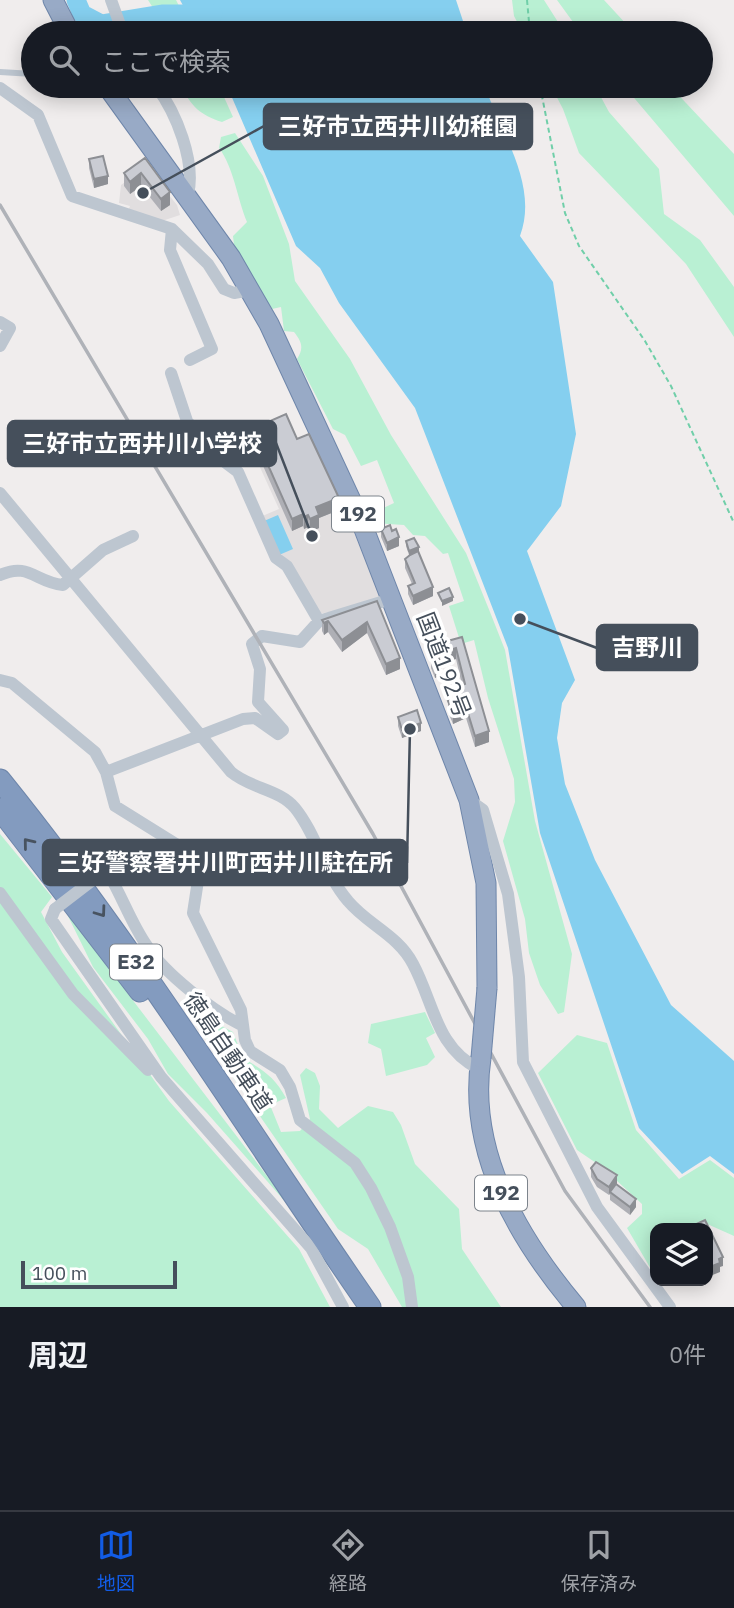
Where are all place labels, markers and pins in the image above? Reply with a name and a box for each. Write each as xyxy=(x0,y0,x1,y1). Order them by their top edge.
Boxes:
callout: 三好市立西井川幼稚園 xyxy=(264,104,532,149)
callout: 三好市立西井川小学校 xyxy=(8,421,276,466)
callout: 吉野川 xyxy=(597,625,697,670)
callout: 三好警察署井川町西井川駐在所 xyxy=(43,840,407,885)

